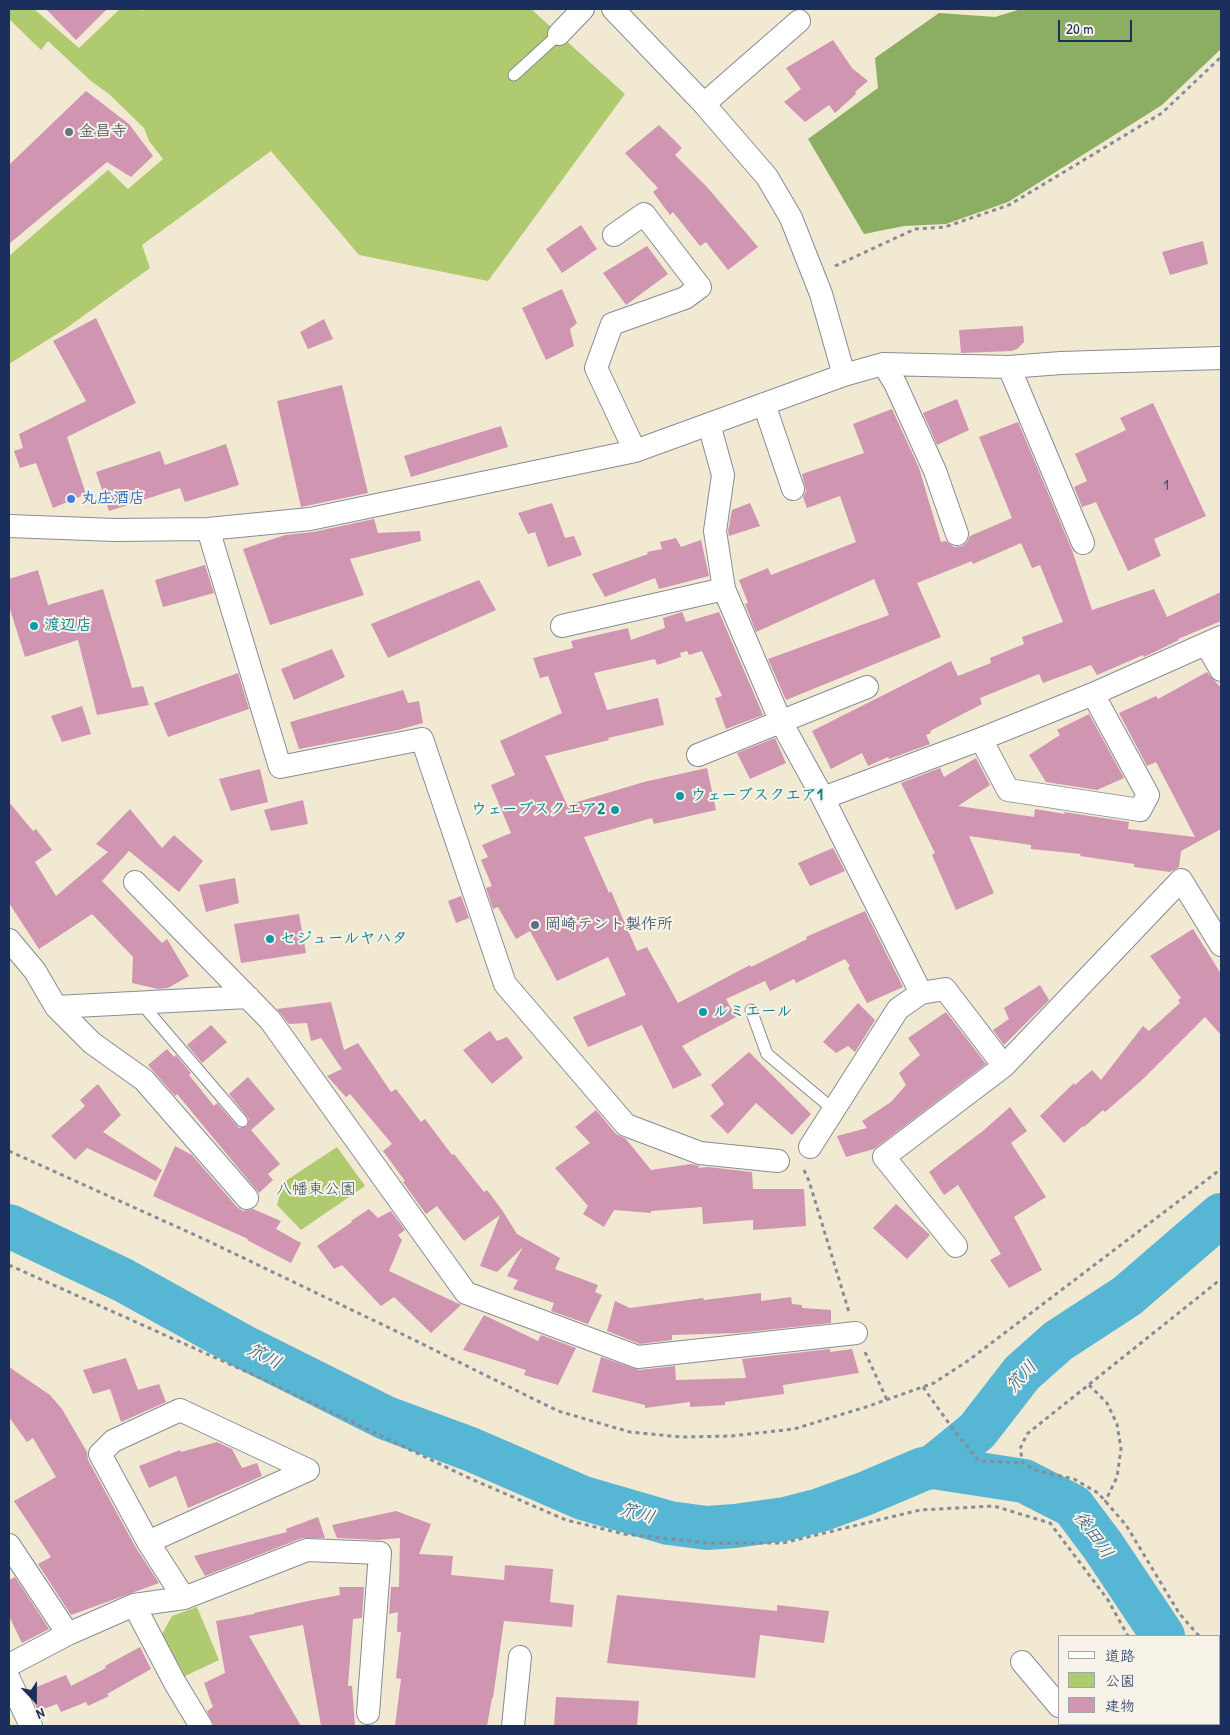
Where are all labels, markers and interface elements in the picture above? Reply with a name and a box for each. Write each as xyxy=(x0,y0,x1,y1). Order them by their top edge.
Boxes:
scale bar xyxy=(1060,10,1134,42)
text: 20 m xyxy=(1066,18,1093,39)
place label: 金昌寺 xyxy=(79,122,127,142)
marker: 金昌寺 xyxy=(63,126,75,138)
house number: 1 xyxy=(1163,478,1169,494)
place label: 丸庄酒店 xyxy=(81,489,145,509)
marker: 丸庄酒店 xyxy=(65,493,77,505)
place label: 渡辺店 xyxy=(44,616,92,636)
marker: 渡辺店 xyxy=(28,620,40,632)
place label: ウェーブスクエア1 xyxy=(690,786,823,806)
marker: ウェーブスクエア1 xyxy=(674,790,686,802)
place label: ウェーブスクエア2 xyxy=(470,800,605,820)
marker: ウェーブスクエア2 xyxy=(609,804,621,816)
place label: 岡崎テント製作所 xyxy=(545,915,673,935)
marker: 岡崎テント製作所 xyxy=(529,919,541,931)
place label: セジュールヤハタ xyxy=(280,929,408,949)
marker: セジュールヤハタ xyxy=(264,933,276,945)
place label: ルミエール xyxy=(713,1002,793,1022)
marker: ルミエール xyxy=(697,1006,709,1018)
park label: 八幡東公園 xyxy=(276,1180,356,1200)
water label: 笊川 xyxy=(243,1339,285,1375)
water label: 笊川 xyxy=(1002,1356,1042,1398)
water label: 笊川 xyxy=(617,1499,657,1529)
water label: 後田川 xyxy=(1069,1507,1117,1563)
legend xyxy=(1058,1635,1220,1725)
text: 道路 xyxy=(1105,1645,1135,1666)
text: 公園 xyxy=(1105,1670,1135,1691)
north arrow xyxy=(10,1675,60,1725)
text: 建物 xyxy=(1105,1695,1135,1716)
text: N xyxy=(34,1704,48,1725)

